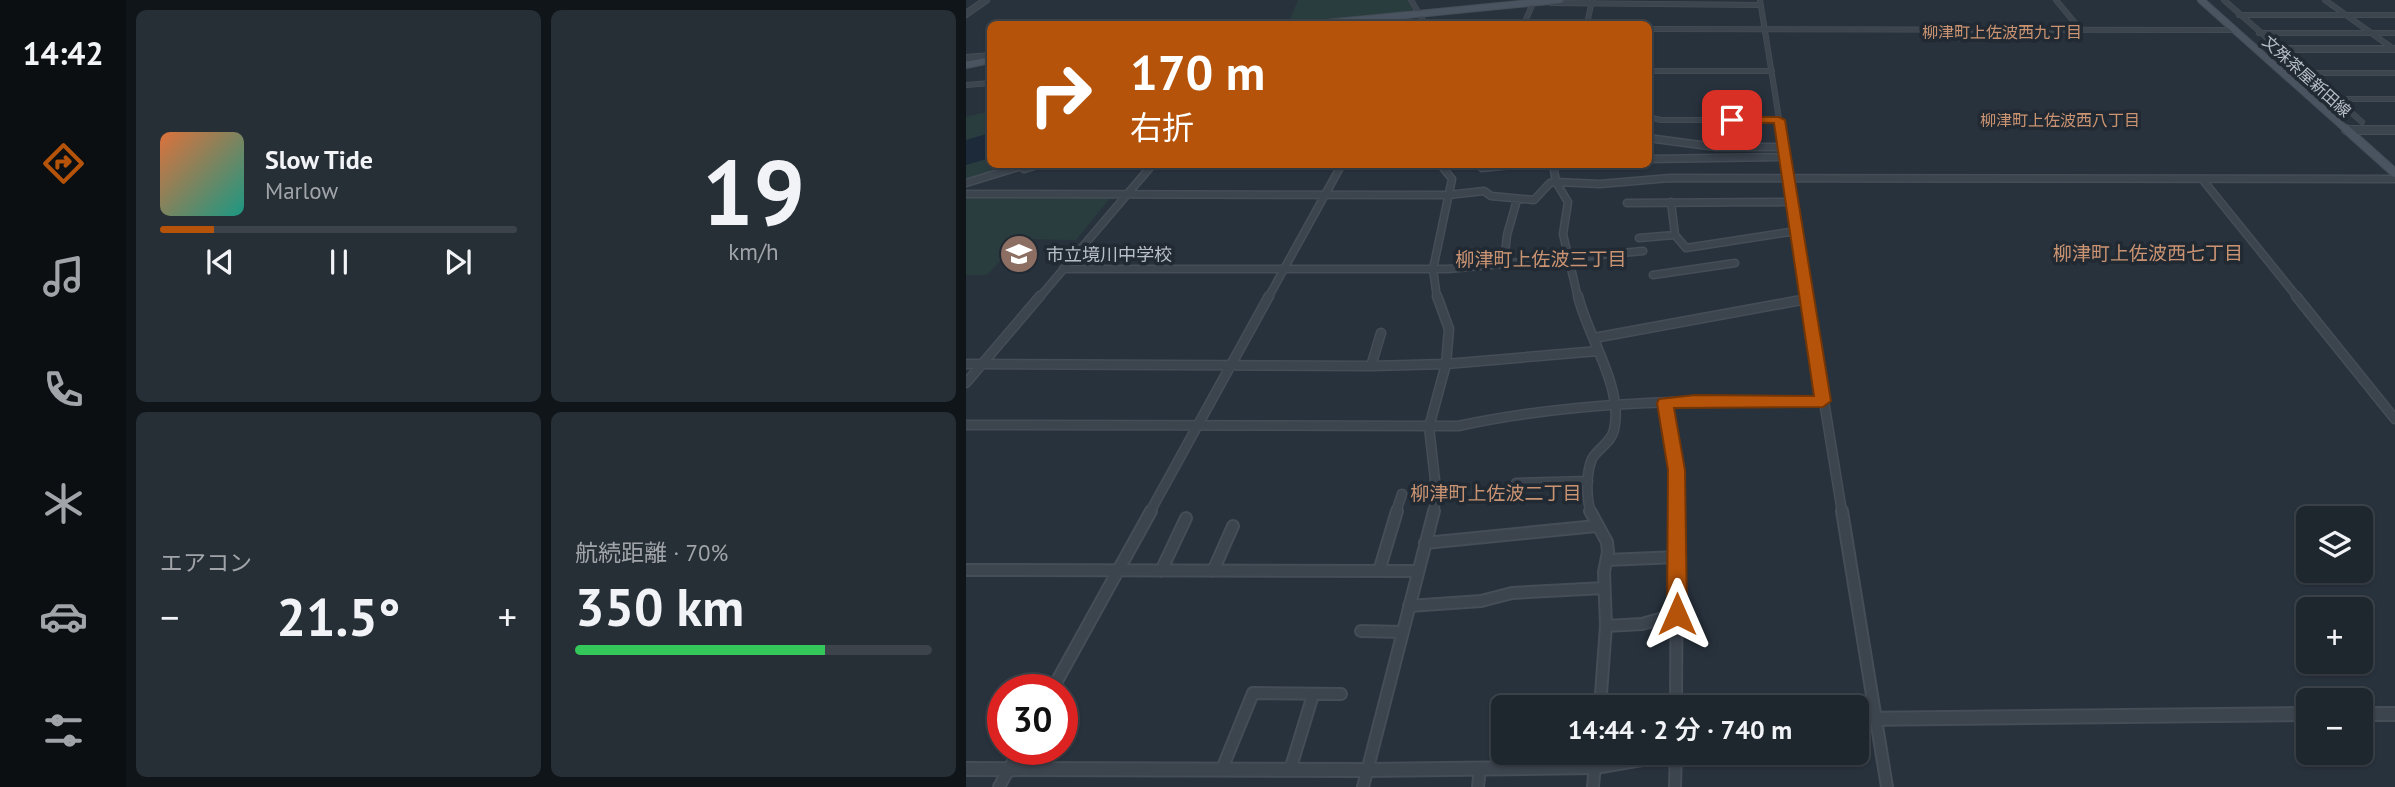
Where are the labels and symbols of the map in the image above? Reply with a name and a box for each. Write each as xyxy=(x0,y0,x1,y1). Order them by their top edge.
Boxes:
district label: 柳津町上佐波西九丁目 xyxy=(1922,22,2082,42)
street label: 文殊茶屋新田線 xyxy=(2259,31,2355,121)
pin xyxy=(1702,90,1762,150)
district label: 柳津町上佐波西八丁目 xyxy=(1980,110,2140,130)
school or university icon: 市立境川中学校 xyxy=(998,233,1040,275)
district label: 柳津町上佐波西七丁目 xyxy=(2053,241,2243,265)
place label: 市立境川中学校 xyxy=(1046,243,1172,266)
district label: 柳津町上佐波三丁目 xyxy=(1455,247,1627,271)
district label: 柳津町上佐波二丁目 xyxy=(1410,481,1582,505)
position arrow xyxy=(1640,577,1714,651)
speed limit sign: 30 xyxy=(987,674,1078,765)

